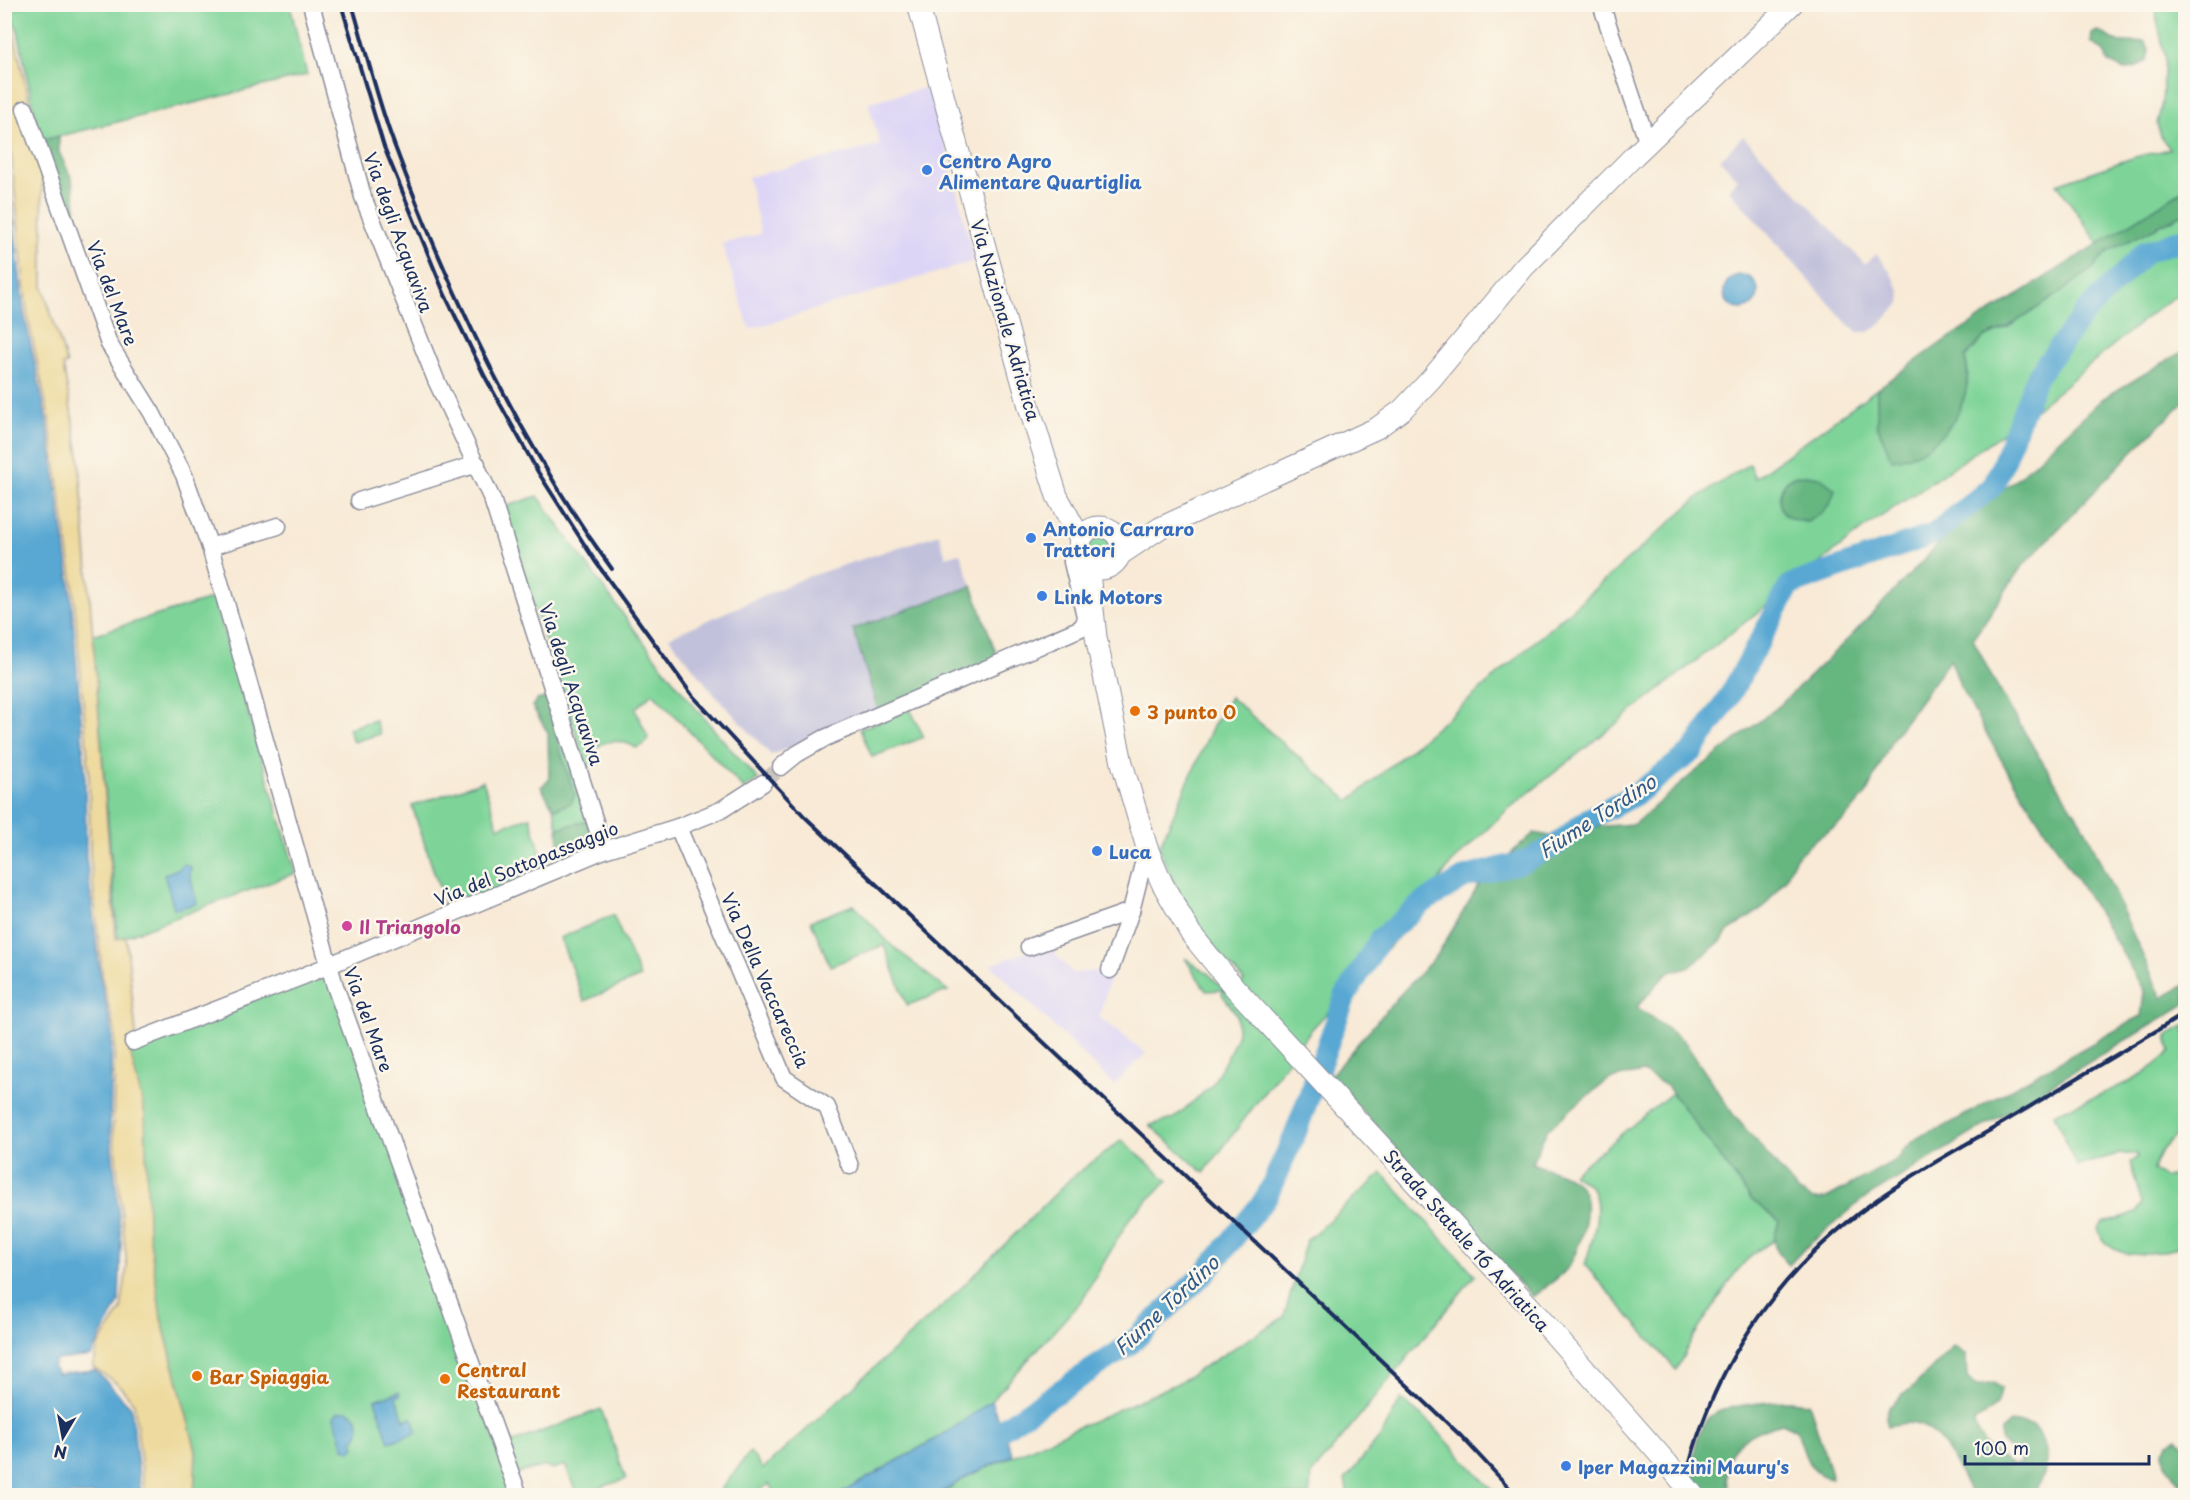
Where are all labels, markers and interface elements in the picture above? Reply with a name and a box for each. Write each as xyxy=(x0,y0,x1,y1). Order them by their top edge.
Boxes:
place label: Centro Agro Alimentare Quartiglia xyxy=(938,147,1142,195)
street label: Via degli Acquaviva xyxy=(357,148,441,317)
marker: Centro Agro Alimentare Quartiglia xyxy=(920,163,934,177)
street label: Via Nazionale Adriatica xyxy=(964,216,1048,425)
street label: Via del Mare xyxy=(81,237,145,349)
place label: Antonio Carraro Trattori xyxy=(1043,515,1195,563)
marker: Antonio Carraro Trattori xyxy=(1024,531,1038,545)
place label: Link Motors xyxy=(1054,583,1163,610)
marker: Link Motors xyxy=(1035,589,1049,603)
street label: Via degli Acquaviva xyxy=(533,599,611,769)
place label: 3 punto 0 xyxy=(1147,698,1236,725)
marker: 3 punto 0 xyxy=(1128,704,1142,718)
water label: Fiume Tordino xyxy=(1532,766,1662,865)
street label: Via del Sottopassaggio xyxy=(430,814,622,912)
place label: Luca xyxy=(1109,838,1152,865)
marker: Luca xyxy=(1090,844,1104,858)
street label: Via Della Vaccareccia xyxy=(715,888,817,1072)
place label: Il Triangolo xyxy=(359,913,461,940)
marker: Il Triangolo xyxy=(340,919,354,933)
street label: Via del Mare xyxy=(337,962,401,1076)
street label: Strada Statale 16 Adriatica xyxy=(1378,1143,1557,1338)
water label: Fiume Tordino xyxy=(1106,1247,1226,1362)
place label: Central Restaurant xyxy=(457,1356,561,1404)
place label: Bar Spiaggia xyxy=(209,1363,330,1390)
marker: Bar Spiaggia xyxy=(190,1369,204,1383)
marker: Central Restaurant xyxy=(438,1372,452,1386)
north arrow xyxy=(33,1407,93,1467)
scale bar xyxy=(1965,1428,2150,1466)
text: 100 m xyxy=(1974,1434,2029,1461)
text: N xyxy=(52,1440,69,1466)
place label: Iper Magazzini Maury's xyxy=(1578,1453,1789,1480)
marker: Iper Magazzini Maury's xyxy=(1559,1459,1573,1473)

